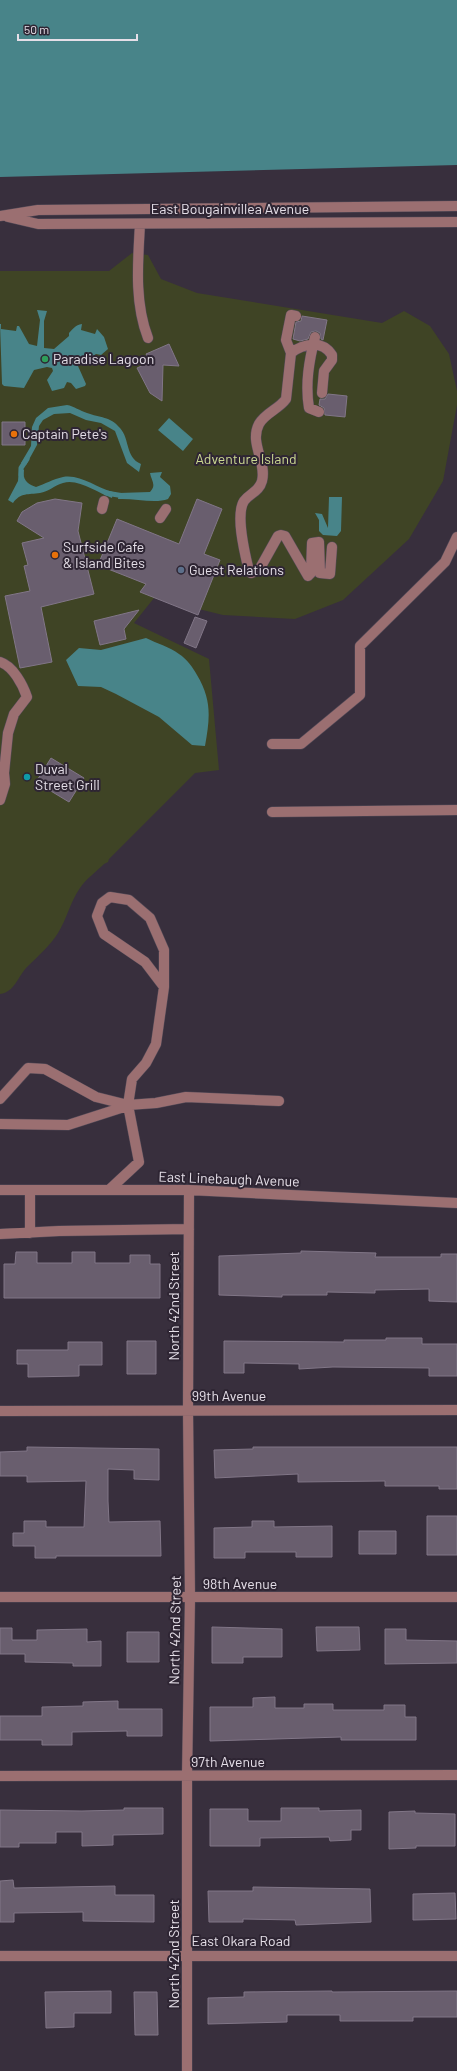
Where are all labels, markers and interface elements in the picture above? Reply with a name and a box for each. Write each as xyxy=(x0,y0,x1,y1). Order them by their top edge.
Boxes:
scale bar xyxy=(18,16,137,42)
text: 50 m xyxy=(24,22,49,36)
street label: East Bougainvillea Avenue xyxy=(151,200,309,217)
place label: Paradise Lagoon xyxy=(53,350,154,367)
marker: Paradise Lagoon xyxy=(40,354,50,364)
place label: Captain Pete's xyxy=(22,425,107,442)
marker: Captain Pete's xyxy=(9,429,19,439)
park label: Adventure Island xyxy=(195,450,297,467)
place label: Surfside Cafe & Island Bites xyxy=(63,538,145,571)
marker: Surfside Cafe & Island Bites xyxy=(50,550,60,560)
place label: Guest Relations xyxy=(189,561,284,578)
marker: Guest Relations xyxy=(176,565,186,575)
place label: Duval Street Grill xyxy=(35,760,100,793)
marker: Duval Street Grill xyxy=(22,772,32,782)
street label: East Linebaugh Avenue xyxy=(158,1168,300,1189)
street label: North 42nd Street xyxy=(165,1251,182,1361)
street label: 99th Avenue xyxy=(192,1387,266,1404)
street label: North 42nd Street xyxy=(165,1575,184,1685)
street label: 98th Avenue xyxy=(203,1575,277,1592)
street label: 97th Avenue xyxy=(191,1753,265,1770)
street label: North 42nd Street xyxy=(165,1899,182,2009)
street label: East Okara Road xyxy=(192,1932,290,1949)

